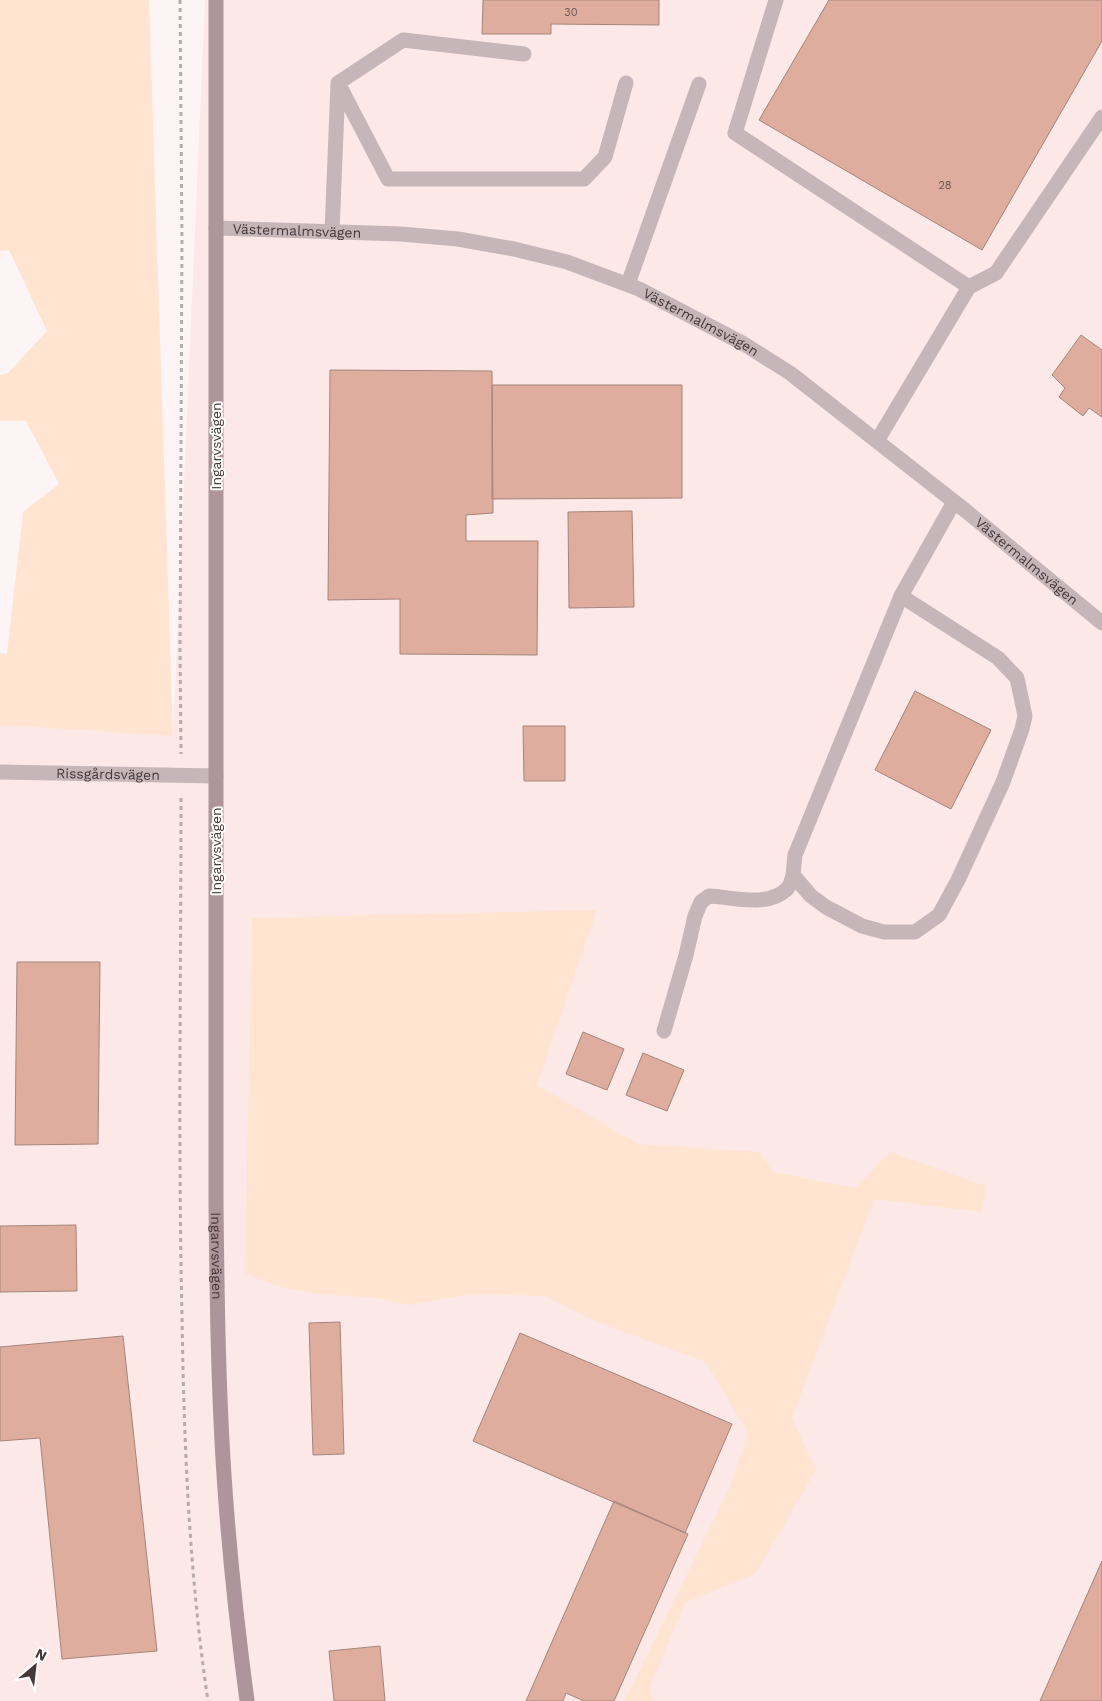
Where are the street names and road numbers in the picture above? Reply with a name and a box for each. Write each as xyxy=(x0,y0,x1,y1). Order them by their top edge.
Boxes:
street label: Västermalmsvägen xyxy=(232,221,361,241)
street label: Västermalmsvägen xyxy=(641,285,762,359)
street label: Ingarvsvägen xyxy=(208,402,224,490)
street label: Västermalmsvägen xyxy=(972,514,1082,608)
street label: Rissgårdsvägen xyxy=(56,765,160,783)
street label: Ingarvsvägen xyxy=(208,807,224,895)
street label: Ingarvsvägen xyxy=(208,1212,225,1300)

